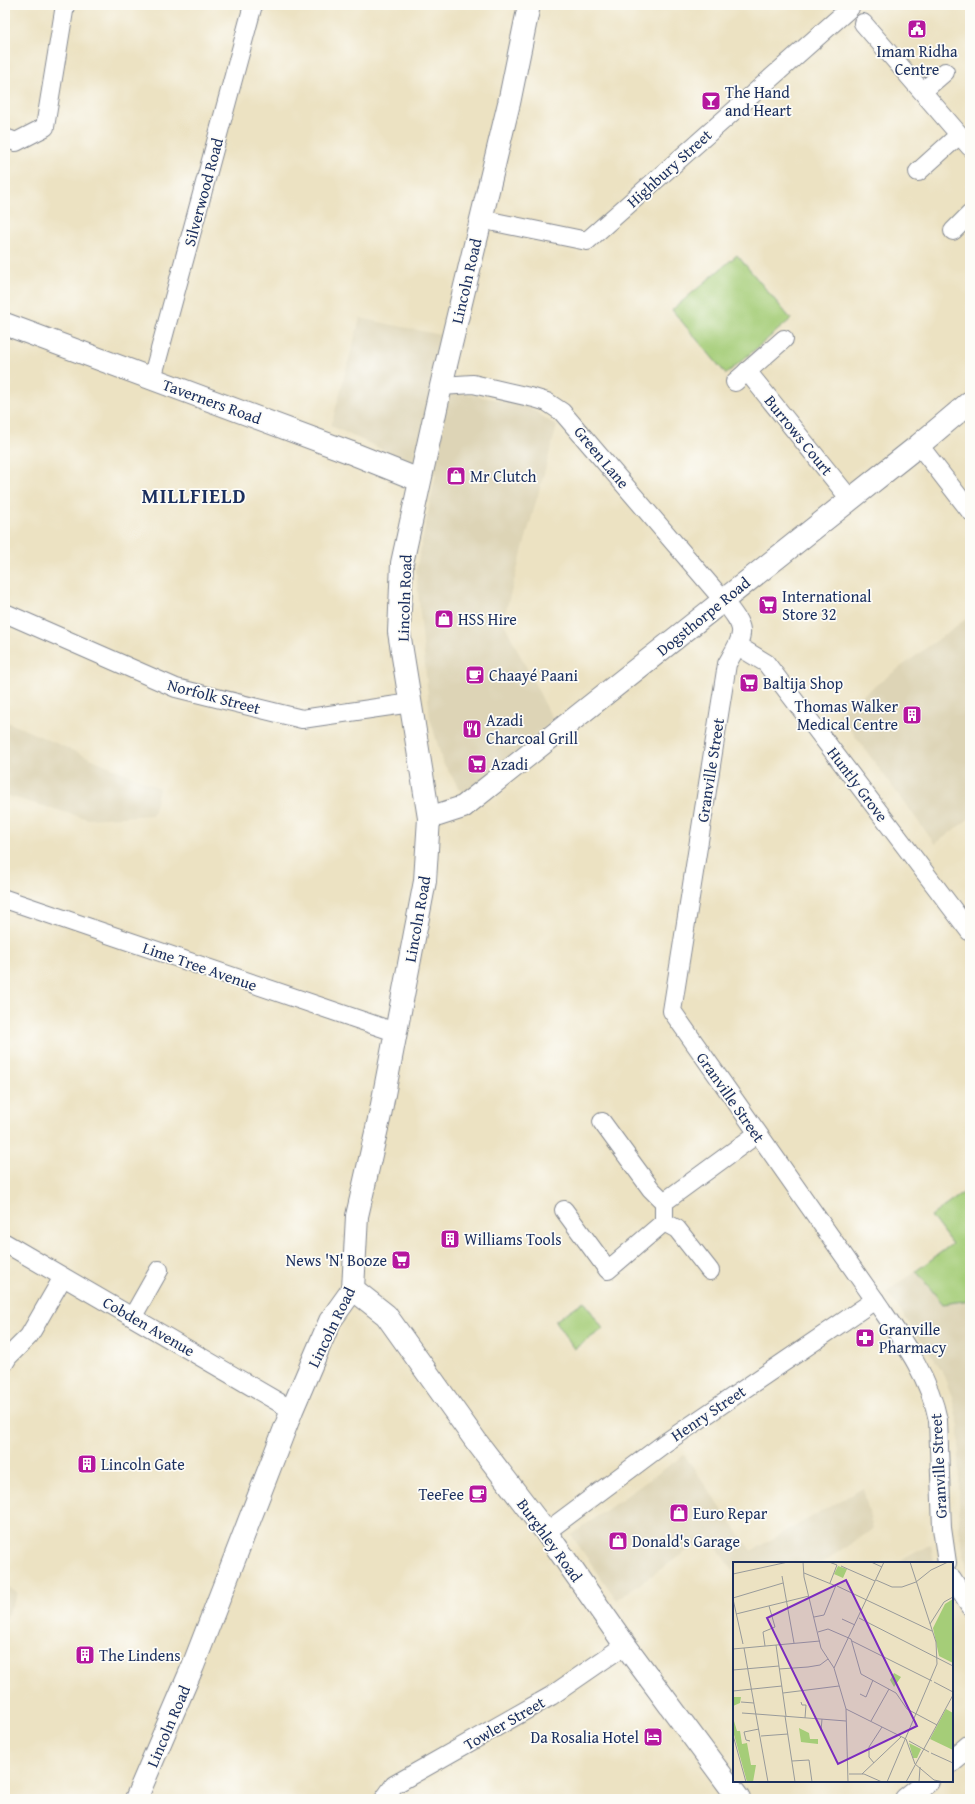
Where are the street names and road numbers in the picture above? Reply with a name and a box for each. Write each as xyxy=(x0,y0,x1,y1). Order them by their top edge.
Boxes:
street label: Highbury Street xyxy=(621,123,717,213)
street label: Silverwood Road xyxy=(177,135,229,249)
street label: Lincoln Road xyxy=(445,235,488,326)
street label: Taverners Road xyxy=(159,372,265,430)
street label: Burrows Court xyxy=(759,390,839,481)
street label: Green Lane xyxy=(569,421,635,493)
street label: Lincoln Road xyxy=(390,554,418,642)
street label: Dogsthorpe Road xyxy=(651,570,755,661)
street label: Norfolk Street xyxy=(165,672,263,720)
street label: Granville Street xyxy=(690,716,730,824)
street label: Huntly Grove xyxy=(822,741,894,827)
street label: Lincoln Road xyxy=(398,874,436,964)
street label: Lime Tree Avenue xyxy=(140,935,260,997)
street label: Granville Street xyxy=(691,1047,771,1147)
street label: Lincoln Road xyxy=(301,1282,361,1371)
street label: Cobden Avenue xyxy=(98,1290,200,1362)
street label: Henry Street xyxy=(666,1379,751,1447)
street label: Granville Street xyxy=(923,1412,953,1519)
street label: Burghley Road xyxy=(511,1493,589,1587)
street label: Lincoln Road xyxy=(140,1681,196,1771)
street label: Towler Street xyxy=(459,1690,549,1756)

